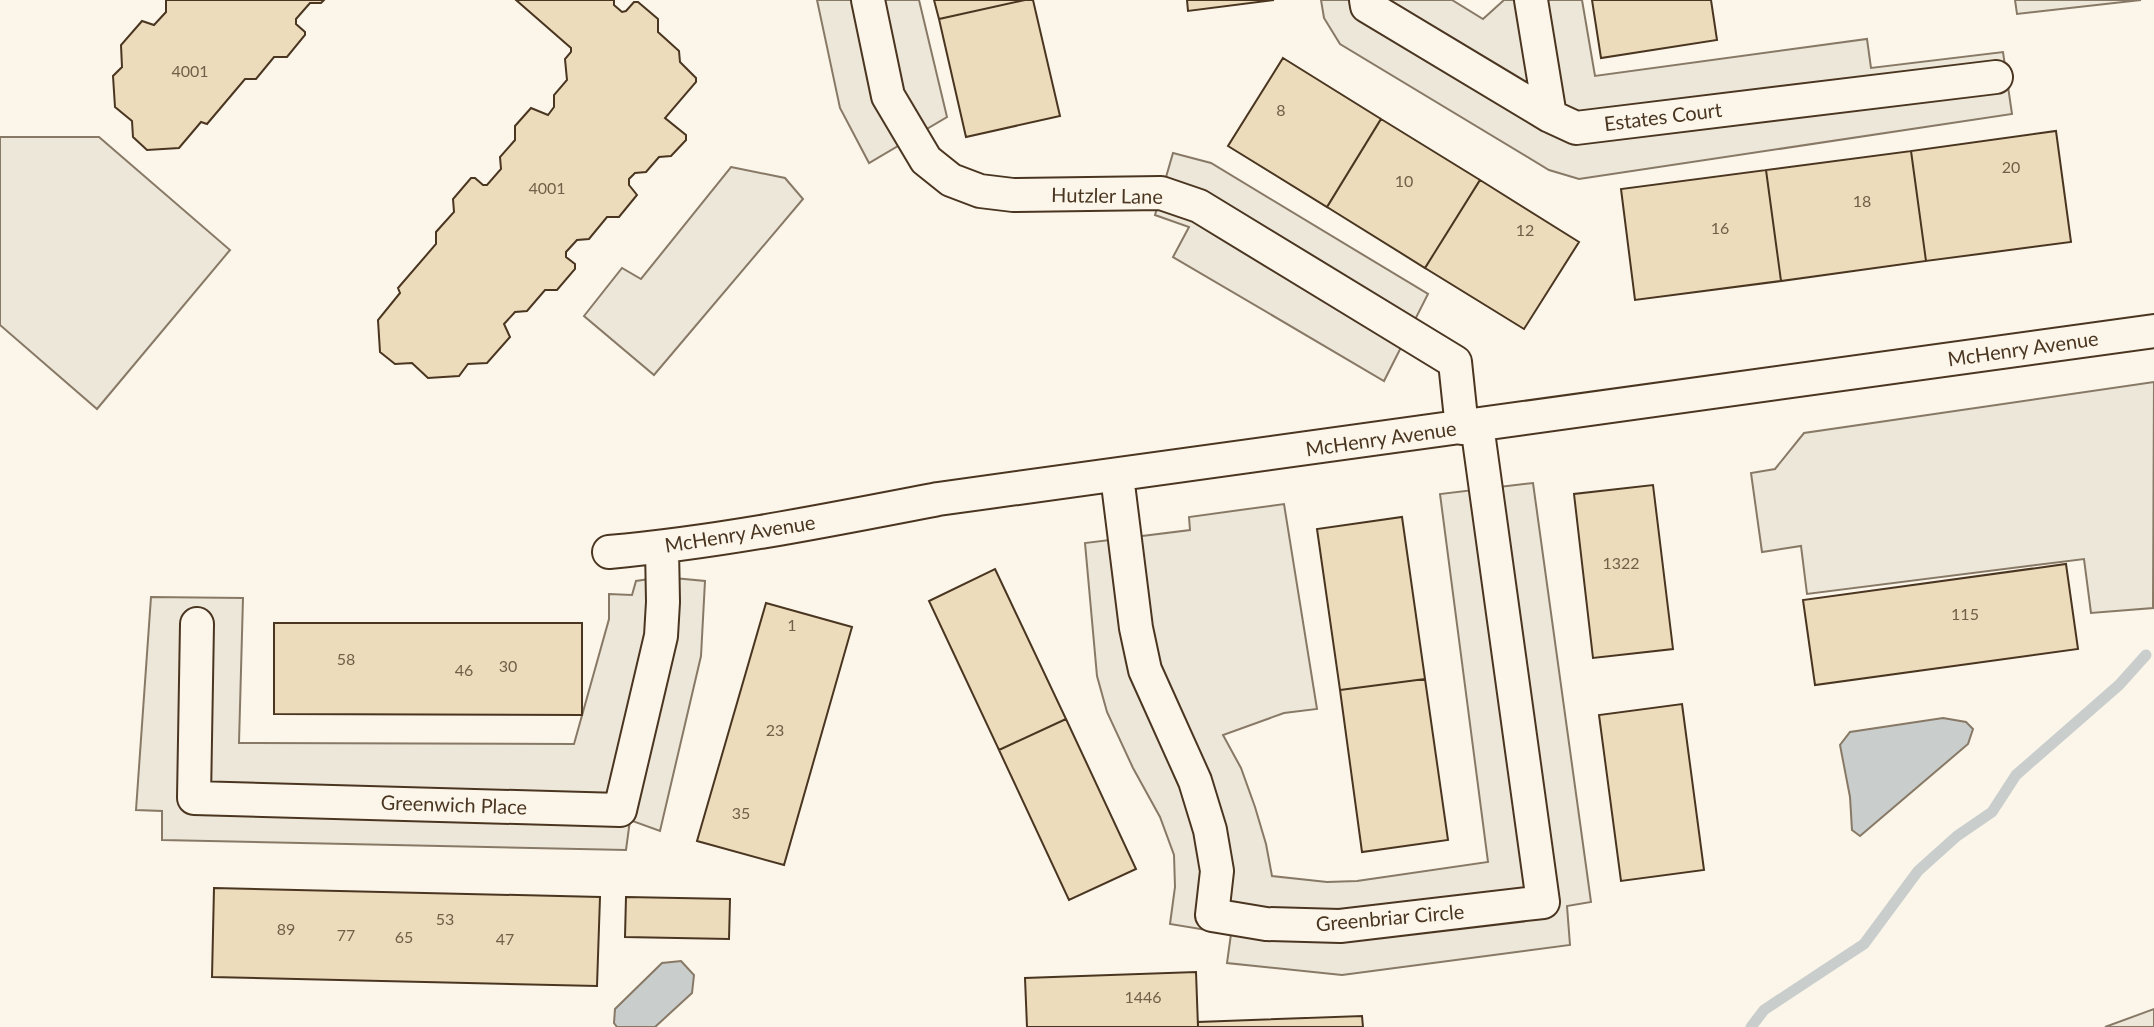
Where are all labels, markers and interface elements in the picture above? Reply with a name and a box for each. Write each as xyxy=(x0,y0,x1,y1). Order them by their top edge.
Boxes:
house number: 4001 xyxy=(171,61,209,80)
street label: Estates Court xyxy=(1603,97,1723,135)
house number: 8 xyxy=(1276,100,1286,119)
house number: 20 xyxy=(2002,157,2020,176)
house number: 10 xyxy=(1395,171,1413,190)
house number: 4001 xyxy=(528,178,566,197)
street label: Hutzler Lane xyxy=(1051,182,1163,208)
house number: 18 xyxy=(1853,191,1871,210)
house number: 16 xyxy=(1711,218,1729,237)
house number: 12 xyxy=(1516,220,1534,239)
street label: McHenry Avenue xyxy=(1946,326,2100,370)
street label: McHenry Avenue xyxy=(1304,416,1458,460)
street label: McHenry Avenue xyxy=(663,509,817,557)
house number: 1322 xyxy=(1602,553,1640,572)
house number: 115 xyxy=(1951,604,1979,623)
house number: 1 xyxy=(787,615,797,634)
house number: 58 xyxy=(337,649,355,668)
house number: 30 xyxy=(499,656,517,675)
house number: 46 xyxy=(455,660,473,679)
house number: 23 xyxy=(766,720,784,739)
street label: Greenwich Place xyxy=(380,789,528,819)
house number: 35 xyxy=(732,803,750,822)
street label: Greenbriar Circle xyxy=(1315,899,1465,935)
house number: 53 xyxy=(436,909,454,928)
house number: 89 xyxy=(277,919,295,938)
house number: 77 xyxy=(337,925,355,944)
house number: 65 xyxy=(395,927,413,946)
house number: 47 xyxy=(496,929,514,948)
house number: 1446 xyxy=(1124,987,1162,1006)

